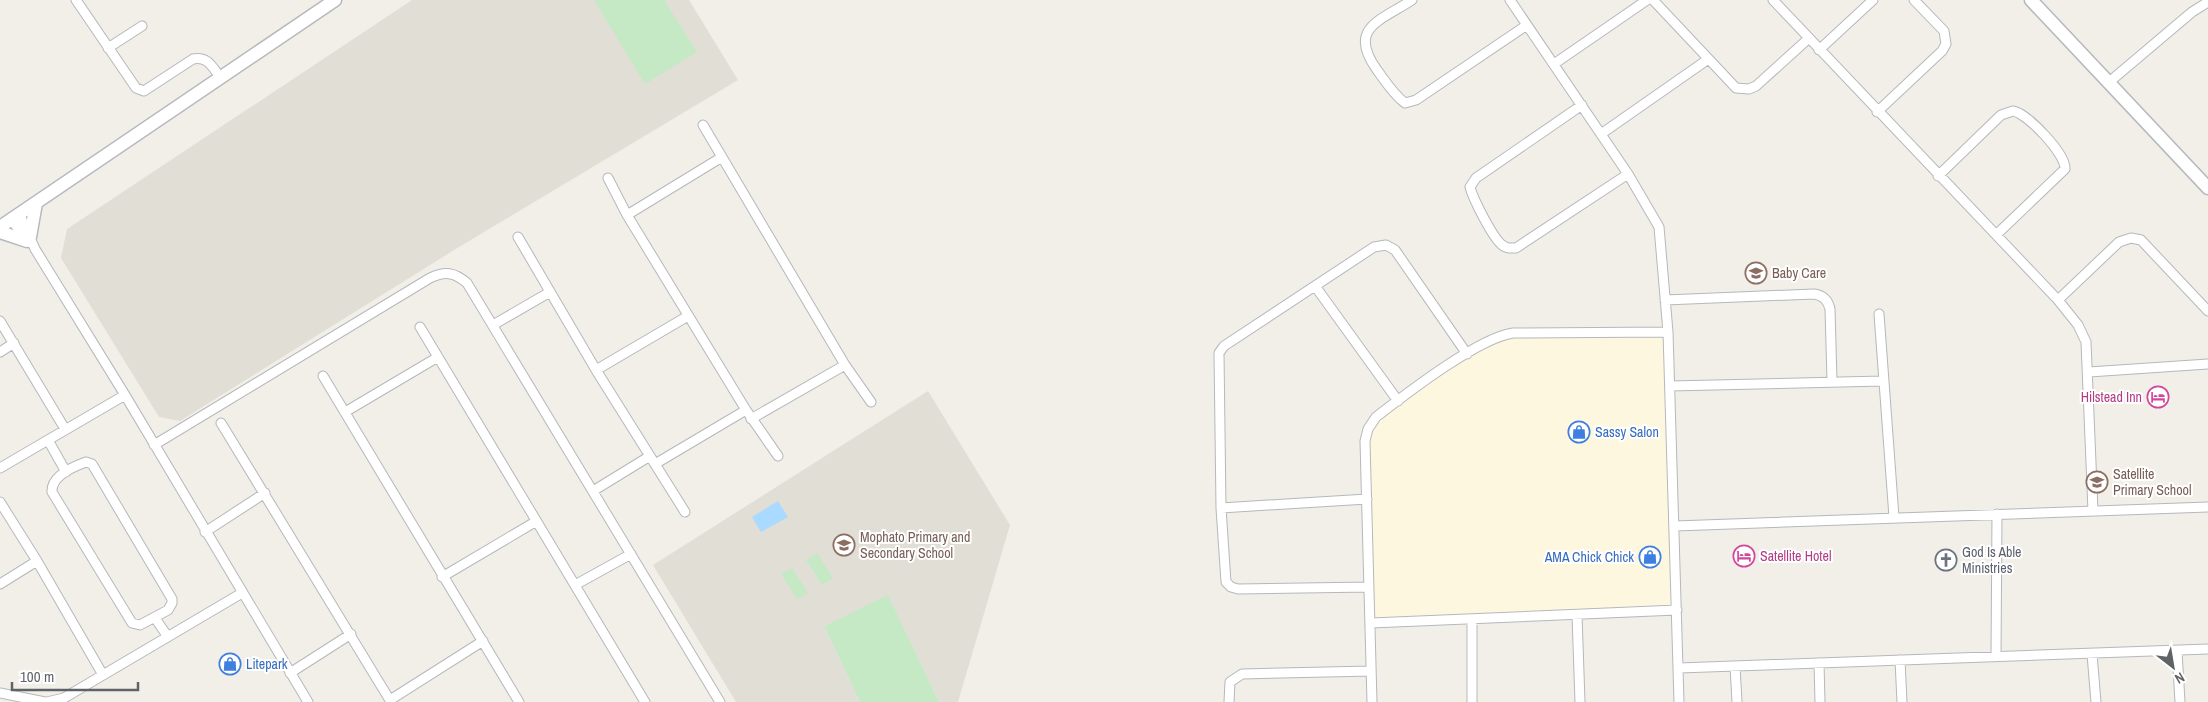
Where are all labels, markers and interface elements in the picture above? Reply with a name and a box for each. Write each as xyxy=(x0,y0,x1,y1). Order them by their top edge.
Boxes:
school or university icon: Baby Care xyxy=(1744,261,1768,285)
place label: Baby Care xyxy=(1772,264,1826,282)
hotel icon: Hilstead Inn xyxy=(2146,385,2170,409)
place label: Hilstead Inn xyxy=(2081,388,2142,406)
shop icon: Sassy Salon xyxy=(1567,420,1591,444)
place label: Sassy Salon xyxy=(1595,423,1659,441)
place label: Satellite Primary School xyxy=(2113,465,2191,499)
school or university icon: Satellite Primary School xyxy=(2085,470,2109,494)
place label: Mophato Primary and Secondary School xyxy=(860,528,970,562)
school or university icon: Mophato Primary and Secondary School xyxy=(832,533,856,557)
place label: God Is Able Ministries xyxy=(1962,543,2021,577)
hotel icon: Satellite Hotel xyxy=(1732,544,1756,568)
shop icon: AMA Chick Chick xyxy=(1638,545,1662,569)
place label: Satellite Hotel xyxy=(1760,547,1831,565)
place label: AMA Chick Chick xyxy=(1544,548,1634,566)
church icon: God Is Able Ministries xyxy=(1934,548,1958,572)
north arrow xyxy=(2148,642,2198,692)
shop icon: Litepark xyxy=(218,652,242,676)
place label: Litepark xyxy=(246,655,288,673)
scale bar xyxy=(12,660,139,692)
text: 100 m xyxy=(20,666,54,687)
text: N xyxy=(2172,668,2188,688)

